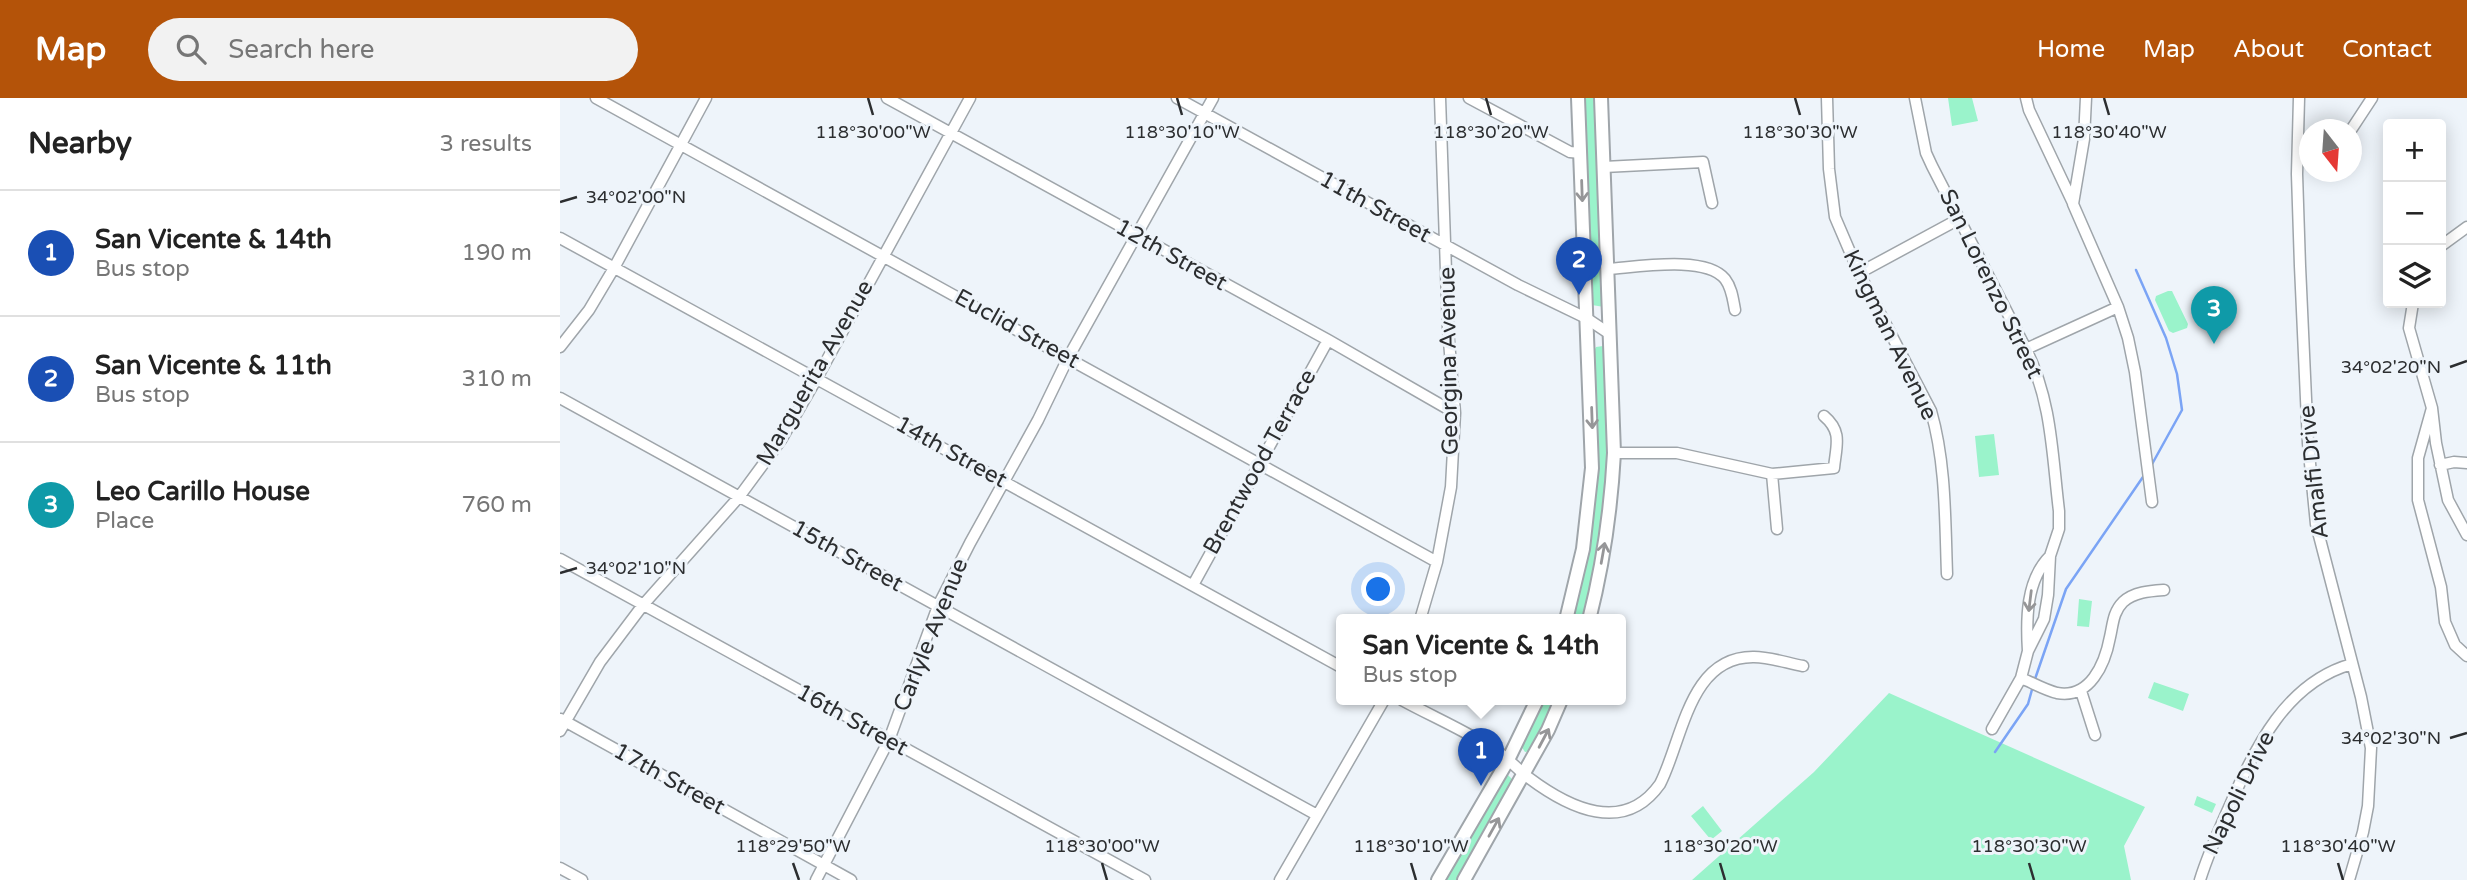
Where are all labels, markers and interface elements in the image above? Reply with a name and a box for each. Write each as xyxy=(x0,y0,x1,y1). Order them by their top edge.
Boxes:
search box xyxy=(148,18,638,81)
text: Map xyxy=(35,30,106,69)
icon: search xyxy=(172,30,210,68)
text: Search here xyxy=(228,34,374,65)
text: Home xyxy=(2037,35,2105,64)
text: Map xyxy=(2143,35,2195,64)
text: About xyxy=(2233,35,2304,64)
text: Contact xyxy=(2342,35,2432,64)
north arrow xyxy=(2299,119,2362,182)
map controls xyxy=(2383,119,2446,308)
button: + xyxy=(2383,119,2446,182)
text: 118°30'00"W xyxy=(815,121,931,143)
text: 118°30'10"W xyxy=(1124,121,1240,143)
text: 118°30'20"W xyxy=(1433,121,1549,143)
text: 118°30'30"W xyxy=(1742,121,1858,143)
text: 118°30'40"W xyxy=(2051,121,2167,143)
text: Nearby xyxy=(28,125,132,162)
text: 3 results xyxy=(439,130,532,158)
street label: 11th Street xyxy=(1314,165,1436,249)
one-way arrow xyxy=(1575,179,1588,202)
button: − xyxy=(2383,182,2446,245)
street label: San Lorenzo Street xyxy=(1933,185,2049,383)
text: 34°02'00"N xyxy=(586,186,686,208)
street label: 12th Street xyxy=(1110,213,1232,297)
text: San Vicente & 14th xyxy=(95,224,332,255)
pin: 2 xyxy=(1556,237,1602,295)
text: 1 xyxy=(44,239,58,267)
text: 190 m xyxy=(462,239,532,267)
street label: Kingman Avenue xyxy=(1837,245,1943,425)
button: layers xyxy=(2383,245,2446,308)
text: Bus stop xyxy=(95,255,190,283)
street label: Georgina Avenue xyxy=(1433,267,1465,455)
street label: Marguerita Avenue xyxy=(750,275,880,471)
street label: Euclid Street xyxy=(950,283,1084,375)
pin: 3 xyxy=(2191,286,2237,344)
text: San Vicente & 11th xyxy=(95,350,332,381)
text: 34°02'20"N xyxy=(2341,356,2441,378)
street label: Brentwood Terrace xyxy=(1197,364,1323,560)
text: 2 xyxy=(44,365,58,393)
text: 310 m xyxy=(462,365,532,393)
text: Bus stop xyxy=(95,381,190,409)
street label: Amalfi Drive xyxy=(2293,404,2335,540)
one-way arrow xyxy=(1585,406,1598,429)
street label: 14th Street xyxy=(890,410,1012,494)
text: Leo Carillo House xyxy=(95,476,310,507)
text: 3 xyxy=(44,491,58,519)
text: 760 m xyxy=(462,491,532,519)
text: Place xyxy=(95,507,154,535)
street label: 15th Street xyxy=(786,514,908,598)
one-way arrow xyxy=(1597,542,1610,565)
street label: Carlyle Avenue xyxy=(888,554,974,716)
text: 34°02'10"N xyxy=(586,557,686,579)
your location xyxy=(1361,572,1395,606)
one-way arrow xyxy=(2023,589,2036,612)
popup xyxy=(1336,614,1626,705)
text: San Vicente & 14th xyxy=(1363,630,1599,661)
text: Bus stop xyxy=(1363,661,1457,689)
street label: 16th Street xyxy=(791,678,913,762)
street label: Napoli Drive xyxy=(2197,727,2281,859)
text: 34°02'30"N xyxy=(2341,727,2441,749)
pin: 1 xyxy=(1458,728,1504,786)
one-way arrow xyxy=(1537,728,1551,748)
street label: 17th Street xyxy=(608,737,730,821)
one-way arrow xyxy=(1488,817,1501,838)
text: 118°29'50"W xyxy=(735,835,851,857)
text: 118°30'00"W xyxy=(1044,835,1160,857)
text: 118°30'10"W xyxy=(1353,835,1469,857)
text: 118°30'20"W xyxy=(1662,835,1778,857)
text: 118°30'30"W xyxy=(1971,835,2087,857)
text: 118°30'40"W xyxy=(2280,835,2396,857)

